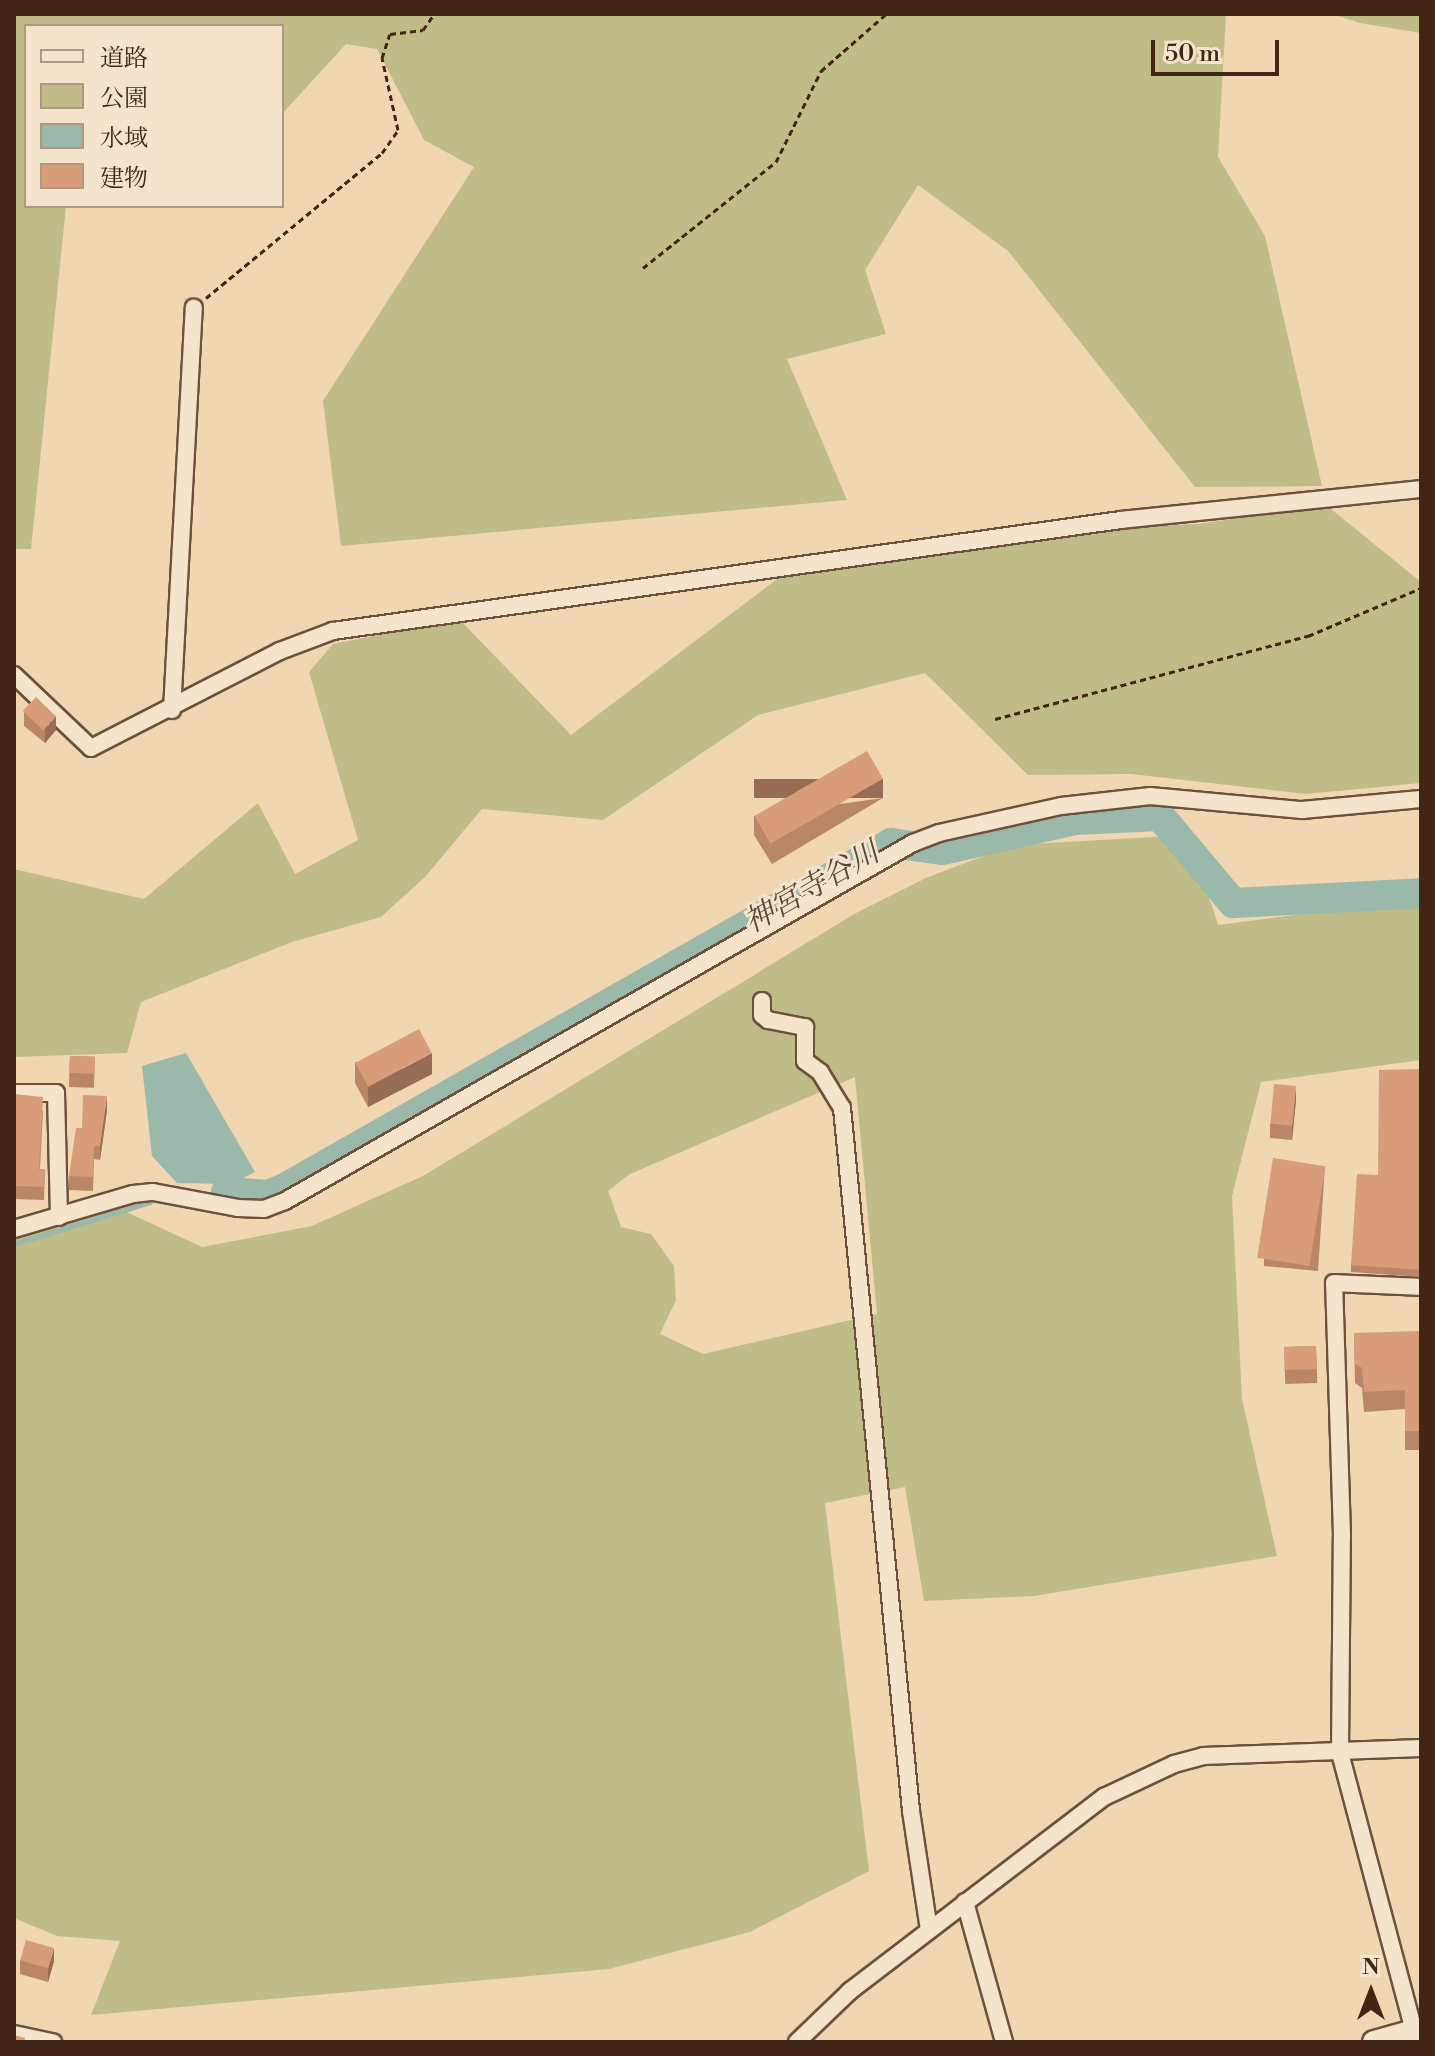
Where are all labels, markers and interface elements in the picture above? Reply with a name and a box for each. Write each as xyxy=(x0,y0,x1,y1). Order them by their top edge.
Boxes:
legend xyxy=(24,24,284,208)
scale bar xyxy=(1155,24,1283,74)
text: 50 m xyxy=(1165,39,1220,69)
text: 道路 xyxy=(100,44,148,74)
text: 公園 xyxy=(100,84,148,114)
text: 水域 xyxy=(100,124,148,154)
text: 建物 xyxy=(100,164,148,194)
water label: 神宮寺谷川 xyxy=(738,835,886,941)
north arrow xyxy=(1331,1952,1411,2032)
text: N xyxy=(1362,1954,1380,1981)

